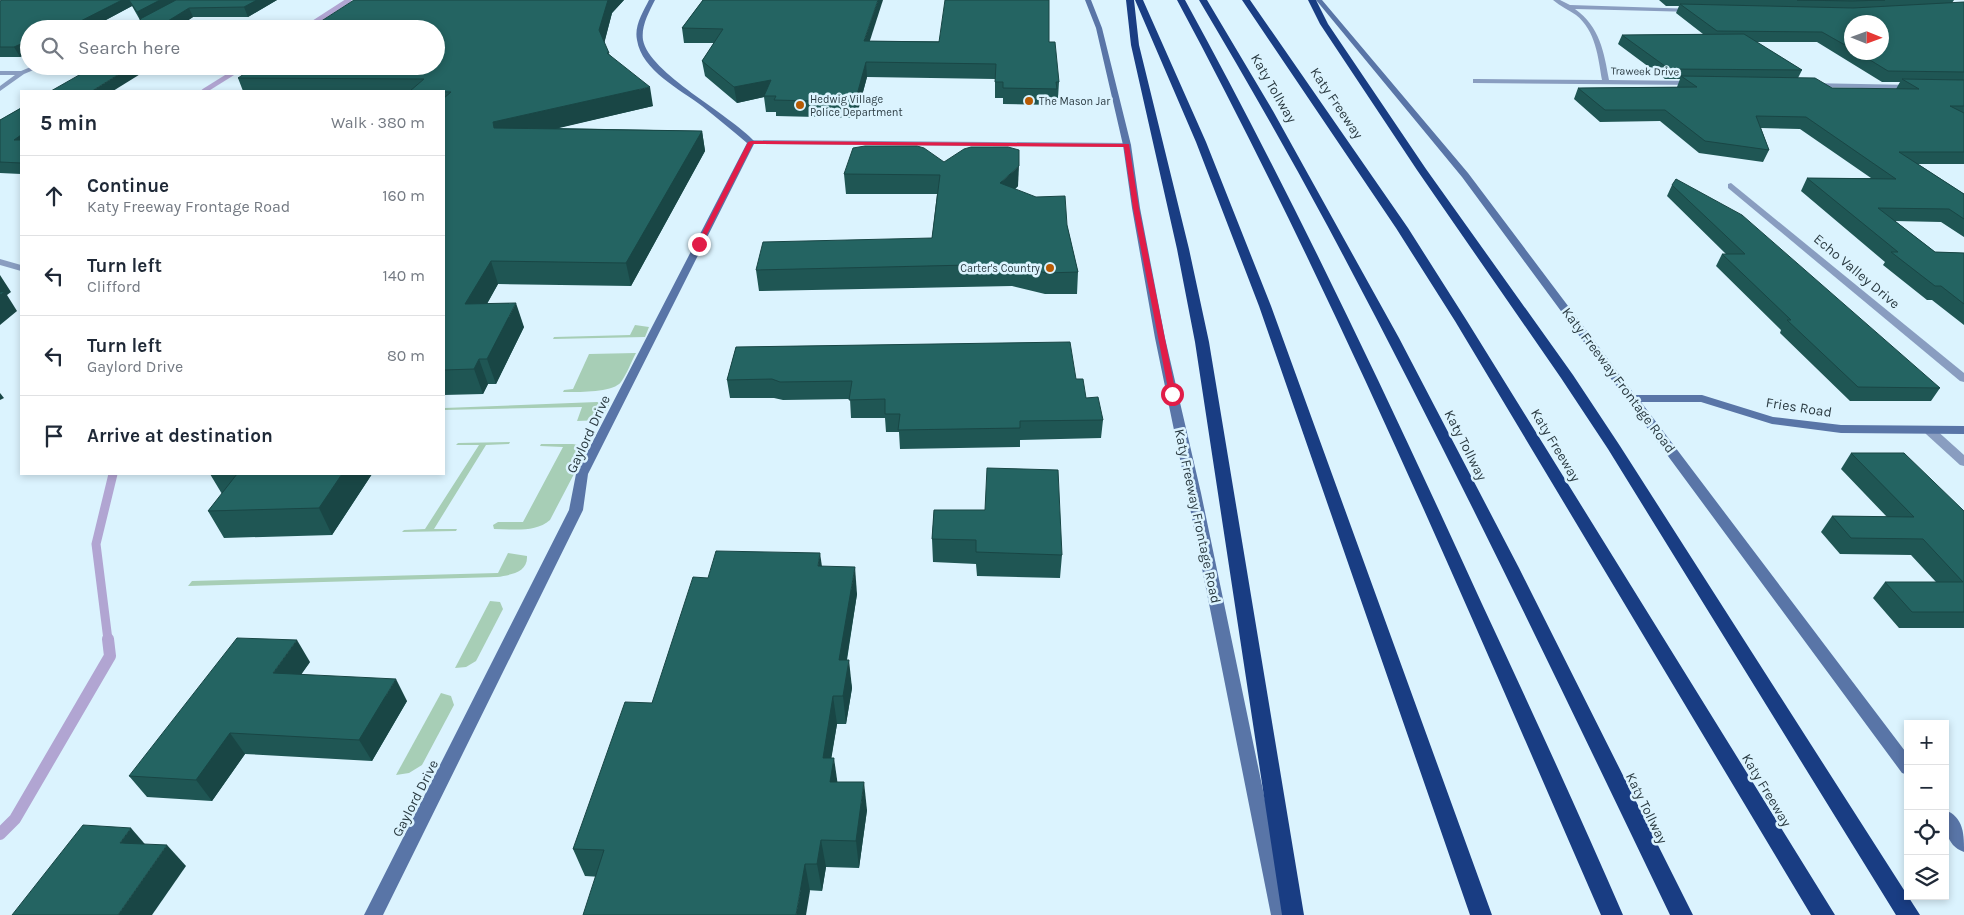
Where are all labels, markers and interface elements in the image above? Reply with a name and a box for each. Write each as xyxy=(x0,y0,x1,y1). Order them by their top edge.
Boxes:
north arrow xyxy=(1844,15,1889,60)
search box xyxy=(20,20,445,75)
icon: search xyxy=(38,34,66,62)
text: Search here xyxy=(78,37,180,59)
street label: Katy Tollway xyxy=(1247,51,1300,126)
street label: Katy Freeway xyxy=(1306,64,1367,143)
street label: Traweek Drive xyxy=(1611,64,1680,79)
place label: Hedwig Village Police Department xyxy=(810,93,903,119)
marker: The Mason Jar xyxy=(1023,95,1035,107)
place label: The Mason Jar xyxy=(1039,95,1110,108)
marker: Hedwig Village Police Department xyxy=(794,99,806,111)
text: 5 min xyxy=(40,111,97,135)
text: Walk · 380 m xyxy=(331,113,425,132)
text: Continue xyxy=(87,175,169,197)
icon: ahead xyxy=(40,182,68,210)
text: 160 m xyxy=(382,186,425,205)
text: Katy Freeway Frontage Road xyxy=(87,197,290,216)
street label: Echo Valley Drive xyxy=(1810,230,1903,312)
route end xyxy=(688,233,711,256)
text: Turn left xyxy=(87,255,162,277)
icon: left xyxy=(40,262,68,290)
place label: Carter's Country xyxy=(960,262,1040,275)
marker: Carter's Country xyxy=(1044,262,1056,274)
text: 140 m xyxy=(383,266,425,285)
text: Clifford xyxy=(87,277,141,296)
street label: Katy Freeway Frontage Road xyxy=(1558,304,1679,456)
text: Turn left xyxy=(87,335,162,357)
icon: left xyxy=(40,342,68,370)
text: 80 m xyxy=(387,346,425,365)
text: Gaylord Drive xyxy=(87,357,183,376)
route start xyxy=(1161,383,1184,406)
street label: Gaylord Drive xyxy=(563,392,614,476)
street label: Fries Road xyxy=(1765,394,1833,421)
street label: Katy Freeway xyxy=(1527,406,1584,485)
street label: Katy Tollway xyxy=(1440,407,1491,484)
icon: arrive xyxy=(40,422,68,450)
text: Arrive at destination xyxy=(87,425,273,447)
street label: Katy Freeway Frontage Road xyxy=(1171,427,1224,605)
map controls xyxy=(1904,720,1949,900)
button: + xyxy=(1904,720,1949,765)
street label: Katy Freeway xyxy=(1738,751,1795,830)
street label: Gaylord Drive xyxy=(389,757,442,840)
button: − xyxy=(1904,765,1949,810)
street label: Katy Tollway xyxy=(1622,770,1671,847)
button: locate xyxy=(1904,810,1949,855)
button: layers xyxy=(1904,855,1949,900)

